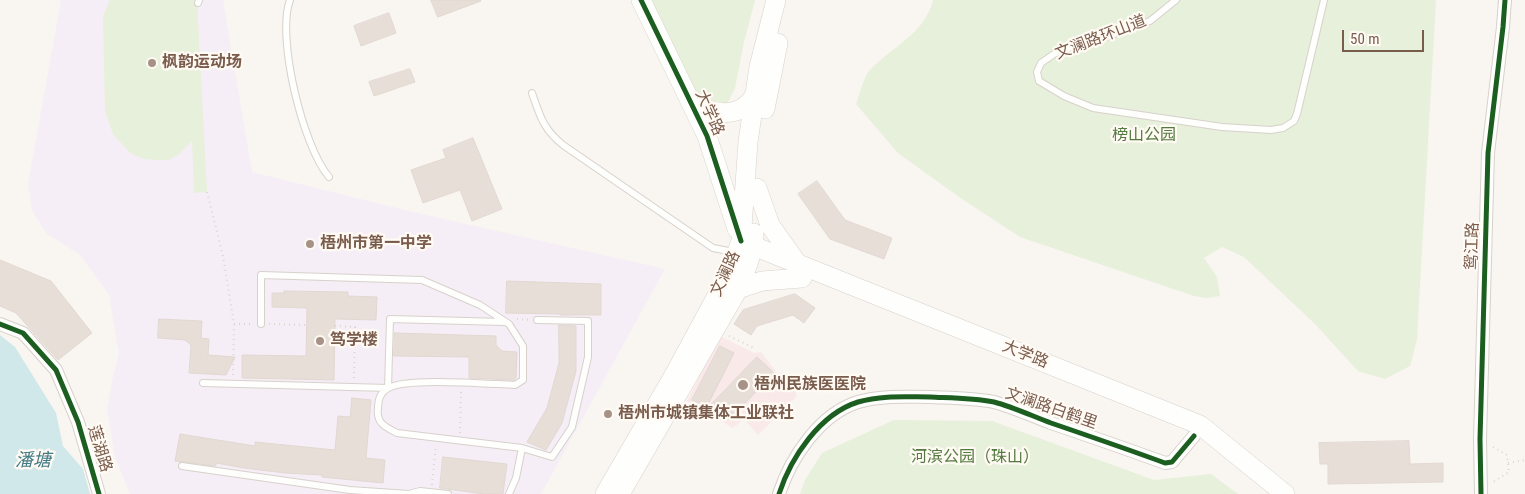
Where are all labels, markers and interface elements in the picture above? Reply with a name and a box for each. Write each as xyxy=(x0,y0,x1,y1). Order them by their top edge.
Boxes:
street label: 文澜路环山道 xyxy=(1053,12,1149,64)
scale bar xyxy=(1345,20,1428,52)
text: 50 m xyxy=(1350,30,1380,48)
place label: 枫韵运动场 xyxy=(162,53,242,73)
marker: 枫韵运动场 xyxy=(146,57,158,69)
street label: 大学路 xyxy=(690,87,728,139)
park label: 榜山公园 xyxy=(1112,126,1176,146)
street label: 鸳江路 xyxy=(1463,222,1483,270)
place label: 梧州市第一中学 xyxy=(320,234,432,254)
marker: 梧州市第一中学 xyxy=(304,238,316,250)
street label: 文澜路 xyxy=(707,248,745,300)
place label: 笃学楼 xyxy=(330,331,378,351)
marker: 笃学楼 xyxy=(314,335,326,347)
street label: 大学路 xyxy=(999,337,1051,373)
place label: 梧州民族医医院 xyxy=(754,375,866,395)
marker: 梧州民族医医院 xyxy=(736,378,750,392)
street label: 文澜路白鹤里 xyxy=(1002,384,1100,434)
place label: 梧州市城镇集体工业联社 xyxy=(618,404,794,424)
marker: 梧州市城镇集体工业联社 xyxy=(602,408,614,420)
street label: 莲湖路 xyxy=(83,423,115,475)
park label: 河滨公园（珠山） xyxy=(911,448,1039,468)
water label: 潘塘 xyxy=(15,450,51,472)

